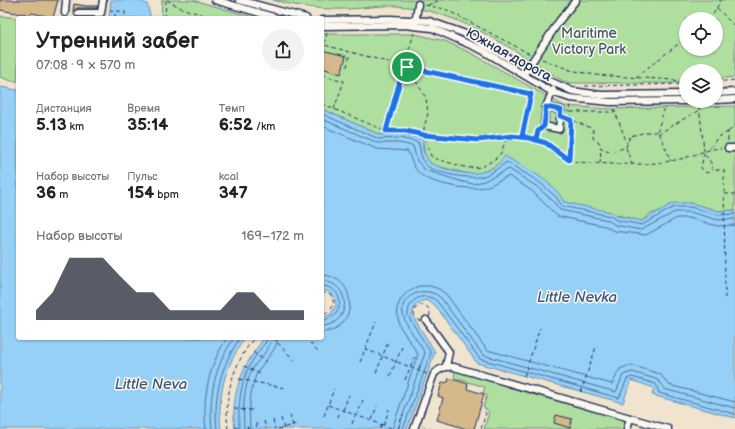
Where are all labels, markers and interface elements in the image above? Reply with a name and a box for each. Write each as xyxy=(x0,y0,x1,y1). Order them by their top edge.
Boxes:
map controls xyxy=(679,12,723,108)
button: locate xyxy=(679,12,723,56)
street label: Южная дорога xyxy=(463,24,555,85)
park label: Maritime Victory Park xyxy=(552,25,626,58)
text: Утренний забег xyxy=(36,28,199,55)
button: share xyxy=(262,29,304,71)
pin xyxy=(390,50,424,84)
icon: arrive xyxy=(396,56,418,78)
text: 07:08 · 9 × 570 m xyxy=(36,57,135,73)
button: layers xyxy=(679,64,723,108)
text: Дистанция xyxy=(36,102,92,115)
text: Время xyxy=(127,102,160,115)
text: Темп xyxy=(219,102,245,115)
text: 5.13 xyxy=(36,115,67,135)
text: 35:14 xyxy=(127,115,168,135)
text: 6:52 xyxy=(219,115,253,135)
text: km xyxy=(67,120,84,133)
text: /km xyxy=(253,120,275,133)
text: Набор высоты xyxy=(36,170,109,183)
text: Пульс xyxy=(127,170,158,183)
text: kcal xyxy=(219,170,238,183)
text: 36 xyxy=(36,183,56,203)
text: 154 xyxy=(127,183,154,203)
text: 347 xyxy=(219,183,248,203)
text: m xyxy=(56,188,68,201)
text: bpm xyxy=(154,188,179,201)
text: Набор высоты xyxy=(36,228,123,244)
text: 169–172 m xyxy=(242,228,304,244)
water label: Little Nevka xyxy=(537,288,617,307)
water label: Little Neva xyxy=(115,375,187,394)

